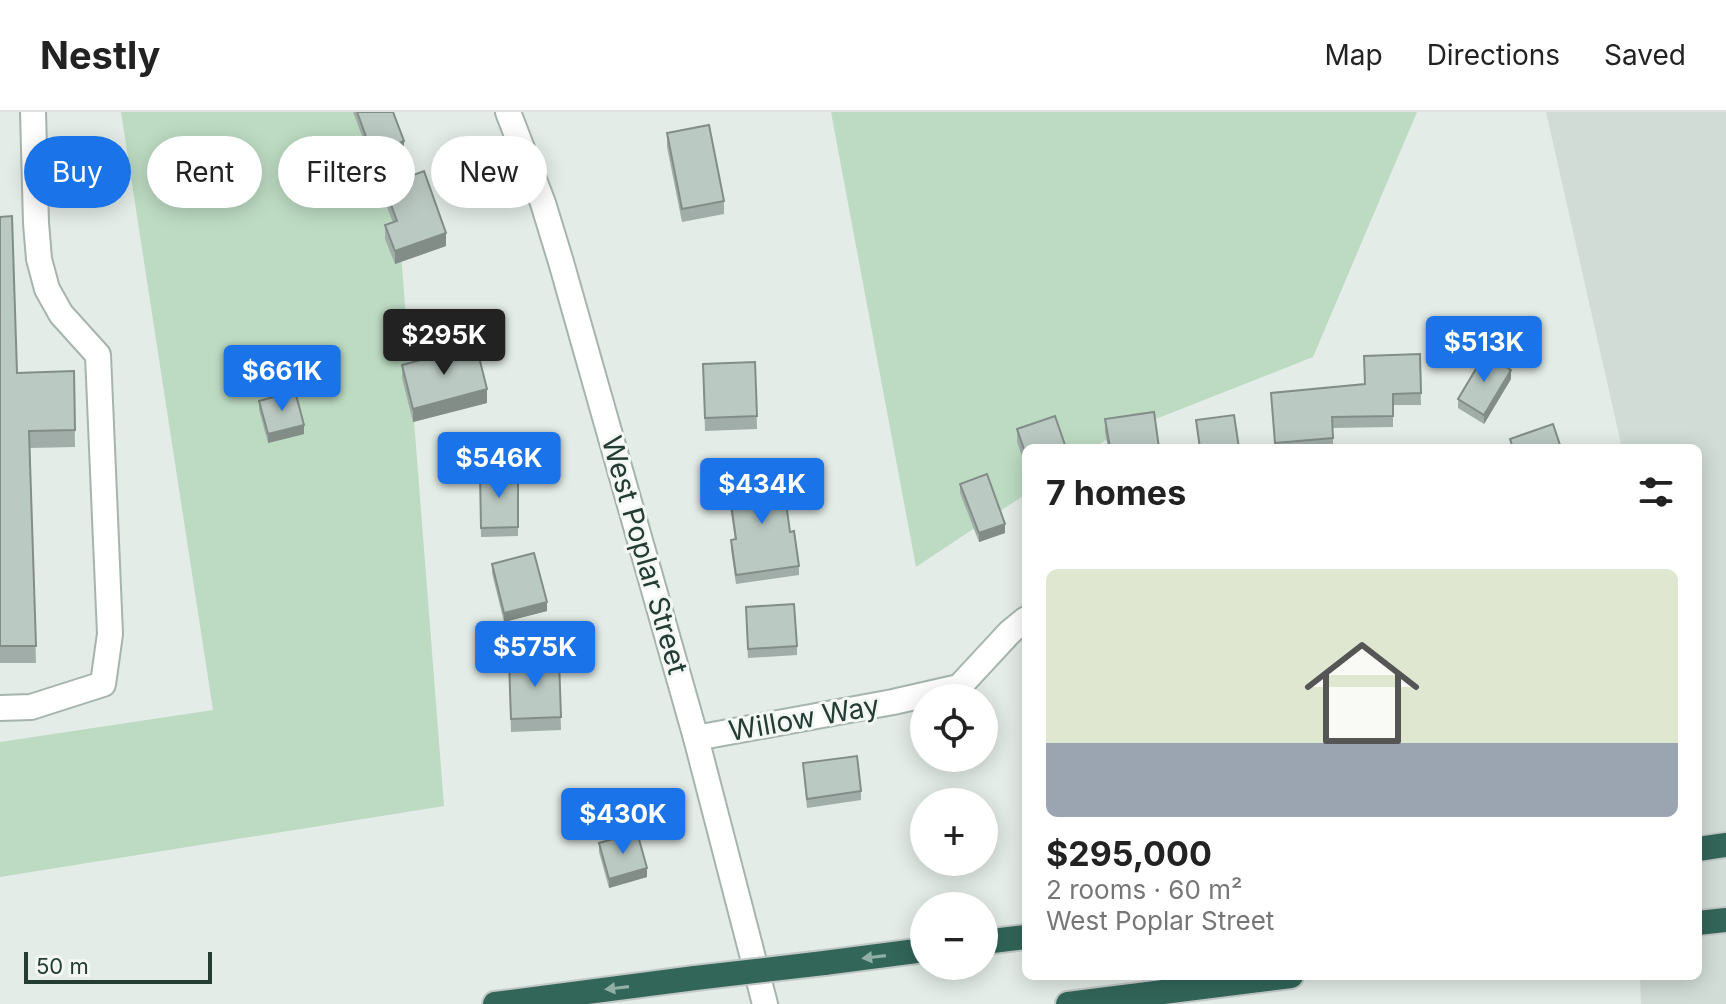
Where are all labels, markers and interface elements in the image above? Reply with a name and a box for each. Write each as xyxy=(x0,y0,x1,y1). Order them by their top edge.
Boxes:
text: Nestly xyxy=(40,32,160,78)
text: Map xyxy=(1324,38,1383,72)
text: Directions xyxy=(1427,38,1560,72)
text: Saved xyxy=(1604,38,1686,72)
chip: Buy xyxy=(24,136,131,208)
chip: Rent xyxy=(147,136,262,208)
chip: Filters xyxy=(278,136,415,208)
chip: New xyxy=(431,136,547,208)
pin: $295K xyxy=(388,309,500,377)
pin: $513K xyxy=(1428,316,1540,384)
text: $295K xyxy=(401,319,487,350)
text: $513K xyxy=(1444,326,1524,357)
pin: $661K xyxy=(226,345,338,413)
text: $661K xyxy=(242,355,322,386)
pin: $546K xyxy=(443,432,555,500)
street label: West Poplar Street xyxy=(595,432,695,678)
text: $546K xyxy=(456,442,542,473)
pin: $434K xyxy=(706,458,818,526)
text: $434K xyxy=(718,468,806,499)
icon: filters xyxy=(1634,470,1678,514)
text: 7 homes xyxy=(1046,472,1186,513)
pin: $575K xyxy=(479,621,591,689)
icon: home xyxy=(1290,621,1434,765)
text: $575K xyxy=(493,631,577,662)
map controls xyxy=(910,684,998,980)
button: locate xyxy=(910,684,998,772)
street label: Willow Way xyxy=(726,688,882,748)
pin: $430K xyxy=(567,788,679,856)
button: + xyxy=(910,788,998,876)
text: $430K xyxy=(579,798,667,829)
text: $295,000 xyxy=(1046,833,1212,874)
text: 2 rooms · 60 m² xyxy=(1046,874,1242,905)
button: − xyxy=(910,892,998,980)
text: West Poplar Street xyxy=(1046,905,1274,936)
scale bar xyxy=(24,948,212,984)
one-way arrow xyxy=(861,951,886,964)
text: 50 m xyxy=(36,953,89,979)
one-way arrow xyxy=(604,982,629,995)

